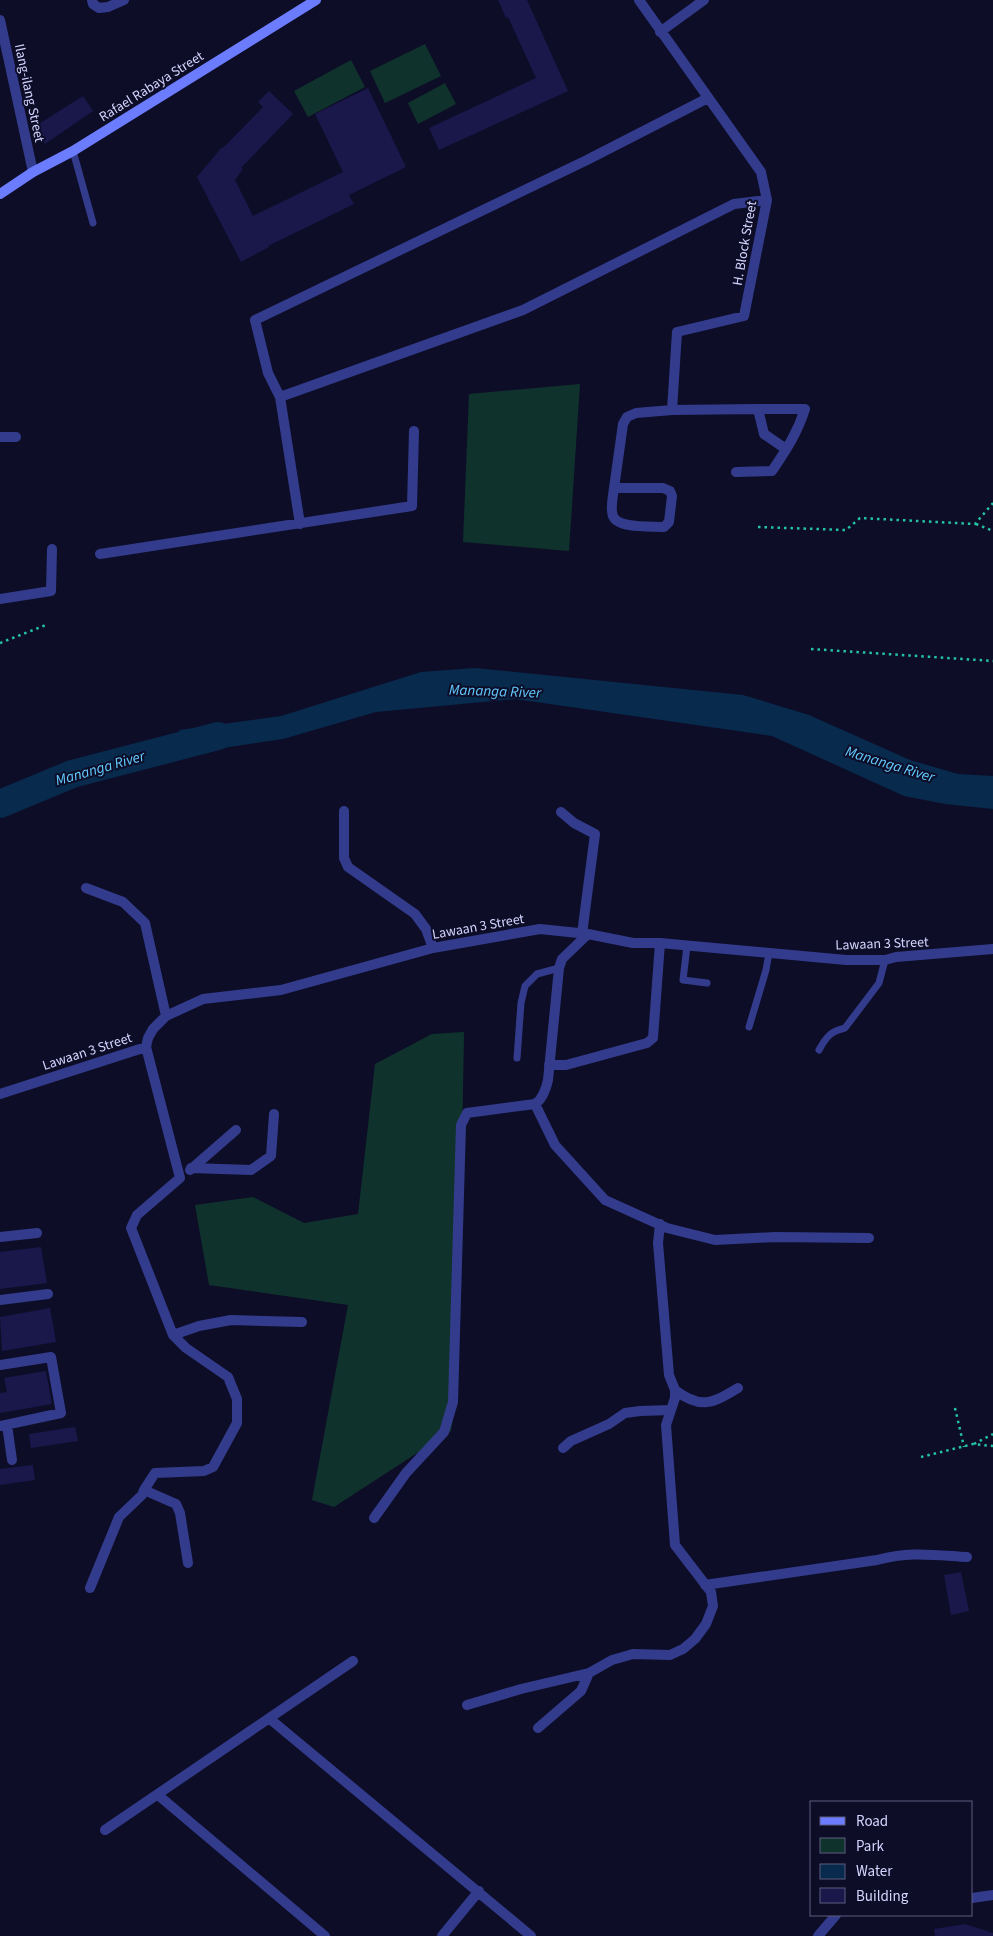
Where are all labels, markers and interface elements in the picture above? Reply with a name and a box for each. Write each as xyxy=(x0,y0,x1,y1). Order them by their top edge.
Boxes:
street label: Ilang-ilang Street xyxy=(9,42,49,144)
street label: Rafael Rabaya Street xyxy=(95,46,208,127)
street label: H. Block Street xyxy=(728,199,762,287)
water label: Mananga River xyxy=(449,679,542,704)
water label: Mananga River xyxy=(843,741,938,788)
water label: Mananga River xyxy=(53,745,148,791)
street label: Lawaan 3 Street xyxy=(431,909,526,945)
street label: Lawaan 3 Street xyxy=(835,932,929,956)
street label: Lawaan 3 Street xyxy=(40,1028,135,1076)
legend xyxy=(810,1801,973,1916)
text: Road xyxy=(856,1811,888,1832)
text: Park xyxy=(856,1836,885,1857)
text: Water xyxy=(856,1861,893,1882)
text: Building xyxy=(856,1886,909,1907)

